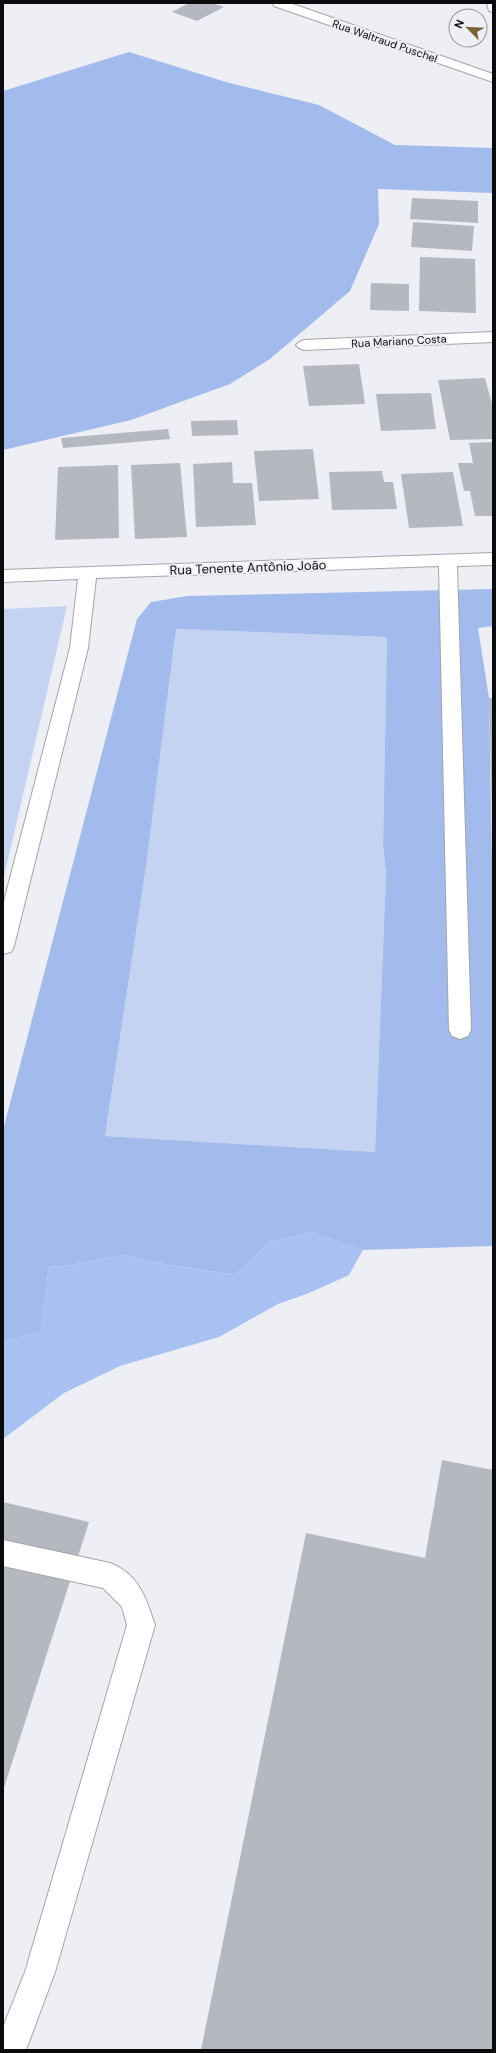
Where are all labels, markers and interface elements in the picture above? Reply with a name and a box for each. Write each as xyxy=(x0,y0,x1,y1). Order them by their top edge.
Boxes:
north arrow xyxy=(448,8,488,48)
street label: Rua Waltraud Puschel xyxy=(331,16,439,66)
text: N xyxy=(451,17,467,30)
street label: Rua Mariano Costa xyxy=(351,332,447,350)
street label: Rua Tenente Antônio João xyxy=(169,556,327,579)

